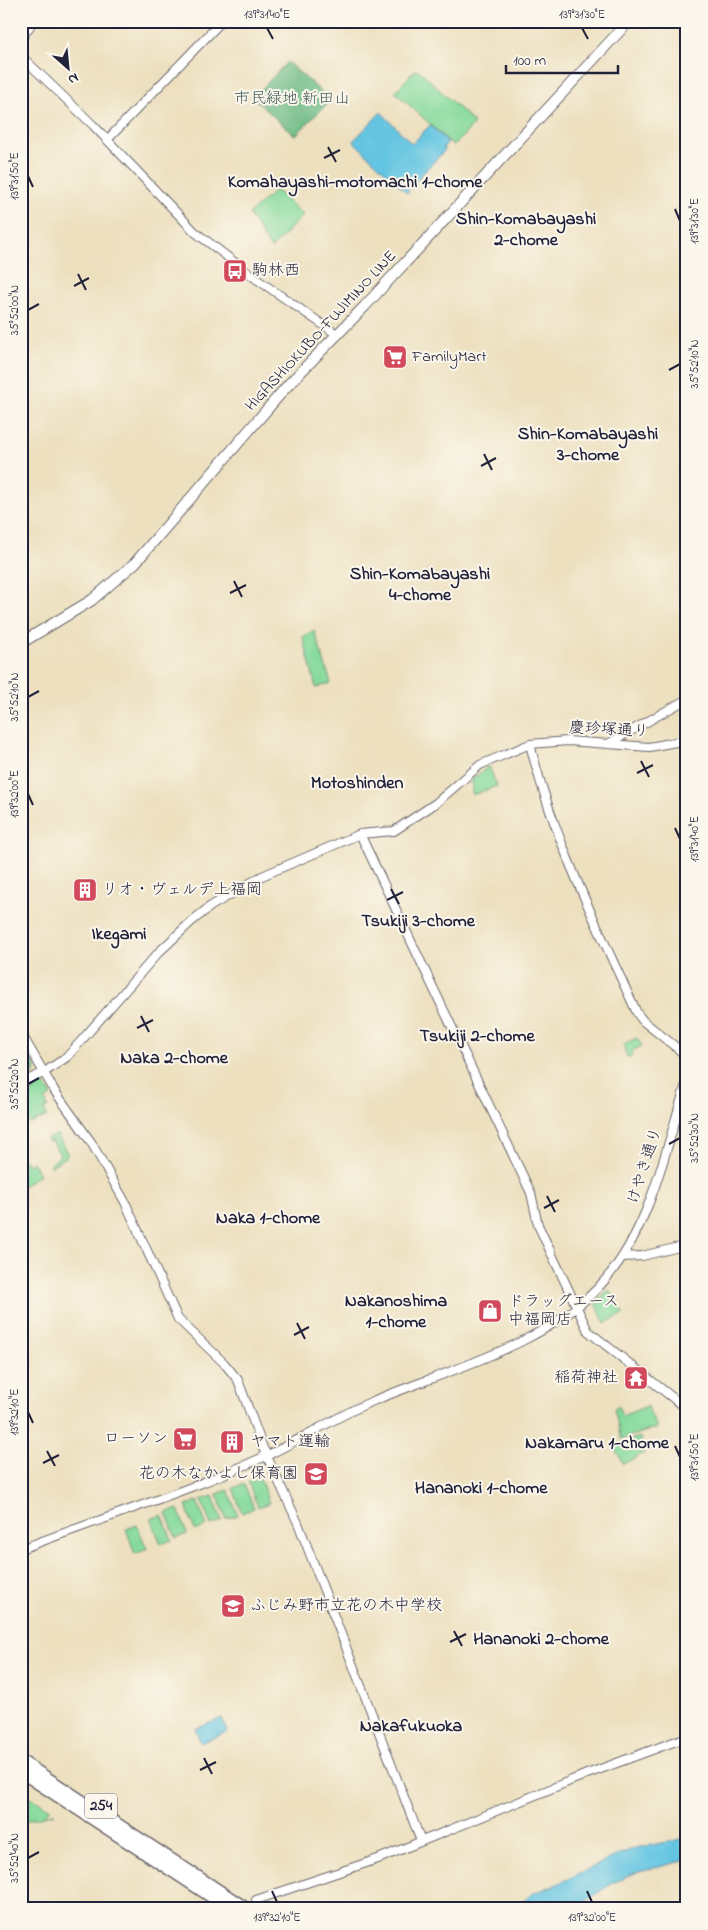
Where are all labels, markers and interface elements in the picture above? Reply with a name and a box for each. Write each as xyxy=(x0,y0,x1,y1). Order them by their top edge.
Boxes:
text: 139°31'40"E xyxy=(244,6,290,24)
text: 139°31'30"E xyxy=(559,6,605,24)
north arrow xyxy=(42,42,92,92)
scale bar xyxy=(506,42,618,74)
text: 100 m xyxy=(513,50,546,72)
text: N xyxy=(64,67,82,90)
park label: 市民緑地 新田山 xyxy=(234,87,350,111)
text: 139°31'50"E xyxy=(6,152,24,200)
district label: Komahayashi-motomachi 1-chome xyxy=(228,170,483,197)
text: 139°31'30"E xyxy=(686,198,704,244)
district label: Shin-Komabayashi 2-chome xyxy=(456,207,596,254)
street label: HIGASHIOKUBO-FUJIMINO LINE xyxy=(240,245,402,417)
bus stop icon: 駒林西 xyxy=(222,258,248,284)
place label: 駒林西 xyxy=(252,259,300,283)
text: 35°52'00"N xyxy=(6,285,24,335)
text: 35°52'10"N xyxy=(686,339,704,389)
supermarket icon: FamilyMart xyxy=(382,344,408,370)
place label: FamilyMart xyxy=(411,345,487,369)
district label: Shin-Komabayashi 3-chome xyxy=(518,422,658,469)
district label: Shin-Komabayashi 4-chome xyxy=(350,562,490,609)
text: 35°52'10"N xyxy=(6,672,24,722)
street label: 慶珍塚通り xyxy=(568,716,650,744)
text: 139°32'00"E xyxy=(6,770,24,818)
district label: Motoshinden xyxy=(311,771,403,797)
text: 139°31'40"E xyxy=(686,816,704,862)
building icon: リオ・ヴェルデ上福岡 xyxy=(72,877,98,903)
place label: リオ・ヴェルデ上福岡 xyxy=(102,878,262,902)
district label: Tsukiji 3-chome xyxy=(361,909,476,935)
district label: Ikegami xyxy=(91,922,147,949)
district label: Tsukiji 2-chome xyxy=(420,1024,535,1050)
district label: Naka 2-chome xyxy=(120,1046,229,1072)
text: 35°52'20"N xyxy=(6,1058,24,1110)
text: 35°52'30"N xyxy=(686,1113,704,1163)
street label: けやき通り xyxy=(621,1124,669,1208)
district label: Naka 1-chome xyxy=(216,1206,321,1232)
district label: Nakanoshima 1-chome xyxy=(345,1289,447,1336)
place label: ドラッグエース 中福岡店 xyxy=(508,1290,619,1332)
shop icon: ドラッグエース 中福岡店 xyxy=(477,1298,503,1324)
temple icon: 稲荷神社 xyxy=(623,1365,649,1391)
place label: 稲荷神社 xyxy=(554,1366,618,1390)
text: 139°32'10"E xyxy=(6,1389,24,1435)
supermarket icon: ローソン xyxy=(172,1426,198,1452)
place label: ローソン xyxy=(104,1427,168,1451)
building icon: ヤマト運輸 xyxy=(219,1429,245,1455)
place label: ヤマト運輸 xyxy=(250,1430,330,1454)
district label: Nakamaru 1-chome xyxy=(525,1431,670,1457)
text: 139°31'50"E xyxy=(686,1433,704,1481)
school or university icon: 花の木なかよし保育園 xyxy=(303,1461,329,1487)
place label: 花の木なかよし保育園 xyxy=(139,1462,298,1486)
district label: Hananoki 1-chome xyxy=(415,1476,548,1502)
school or university icon: ふじみ野市立花の木中学校 xyxy=(220,1593,246,1619)
place label: ふじみ野市立花の木中学校 xyxy=(250,1594,442,1618)
district label: Hananoki 2-chome xyxy=(473,1627,610,1653)
district label: Nakafukuoka xyxy=(360,1714,463,1740)
road number: 254 xyxy=(85,1794,117,1818)
text: 35°52'40"N xyxy=(6,1833,24,1883)
text: 139°32'10"E xyxy=(254,1909,300,1927)
text: 139°32'00"E xyxy=(568,1909,616,1927)

